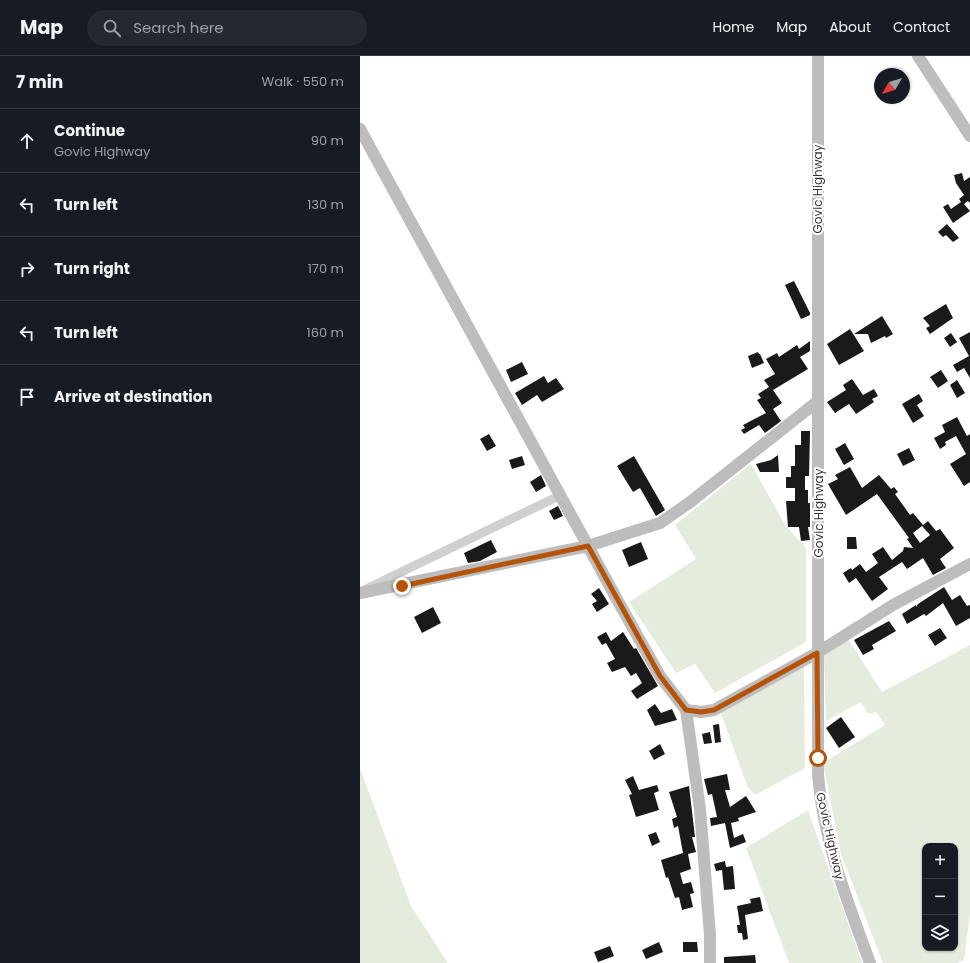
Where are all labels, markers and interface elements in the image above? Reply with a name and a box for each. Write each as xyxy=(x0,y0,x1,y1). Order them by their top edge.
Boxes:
search box xyxy=(87,10,367,46)
text: Map xyxy=(20,14,63,41)
icon: search xyxy=(101,17,123,39)
text: Search here xyxy=(133,17,224,38)
text: Home xyxy=(712,17,754,37)
text: Map xyxy=(776,17,807,37)
text: About xyxy=(829,17,871,37)
text: Contact xyxy=(893,17,950,37)
north arrow xyxy=(874,68,910,104)
text: 7 min xyxy=(16,70,63,94)
text: Walk · 550 m xyxy=(262,72,344,91)
text: Continue xyxy=(54,120,125,141)
icon: ahead xyxy=(16,130,38,152)
text: 90 m xyxy=(311,131,344,150)
text: Govic Highway xyxy=(54,142,150,161)
street label: Govic Highway xyxy=(809,144,826,233)
icon: left xyxy=(16,194,38,216)
text: Turn left xyxy=(54,194,118,215)
text: 130 m xyxy=(307,195,344,214)
icon: right xyxy=(16,258,38,280)
text: Turn right xyxy=(54,258,130,279)
text: 170 m xyxy=(308,259,344,278)
icon: left xyxy=(16,322,38,344)
text: Turn left xyxy=(54,322,118,343)
text: 160 m xyxy=(307,323,344,342)
icon: arrive xyxy=(16,386,38,408)
text: Arrive at destination xyxy=(54,386,212,407)
street label: Govic Highway xyxy=(810,468,827,557)
route end xyxy=(393,577,411,595)
route start xyxy=(809,749,827,767)
street label: Govic Highway xyxy=(812,791,849,881)
map controls xyxy=(922,843,958,951)
button: + xyxy=(922,843,958,879)
button: − xyxy=(922,879,958,915)
button: layers xyxy=(922,915,958,951)

